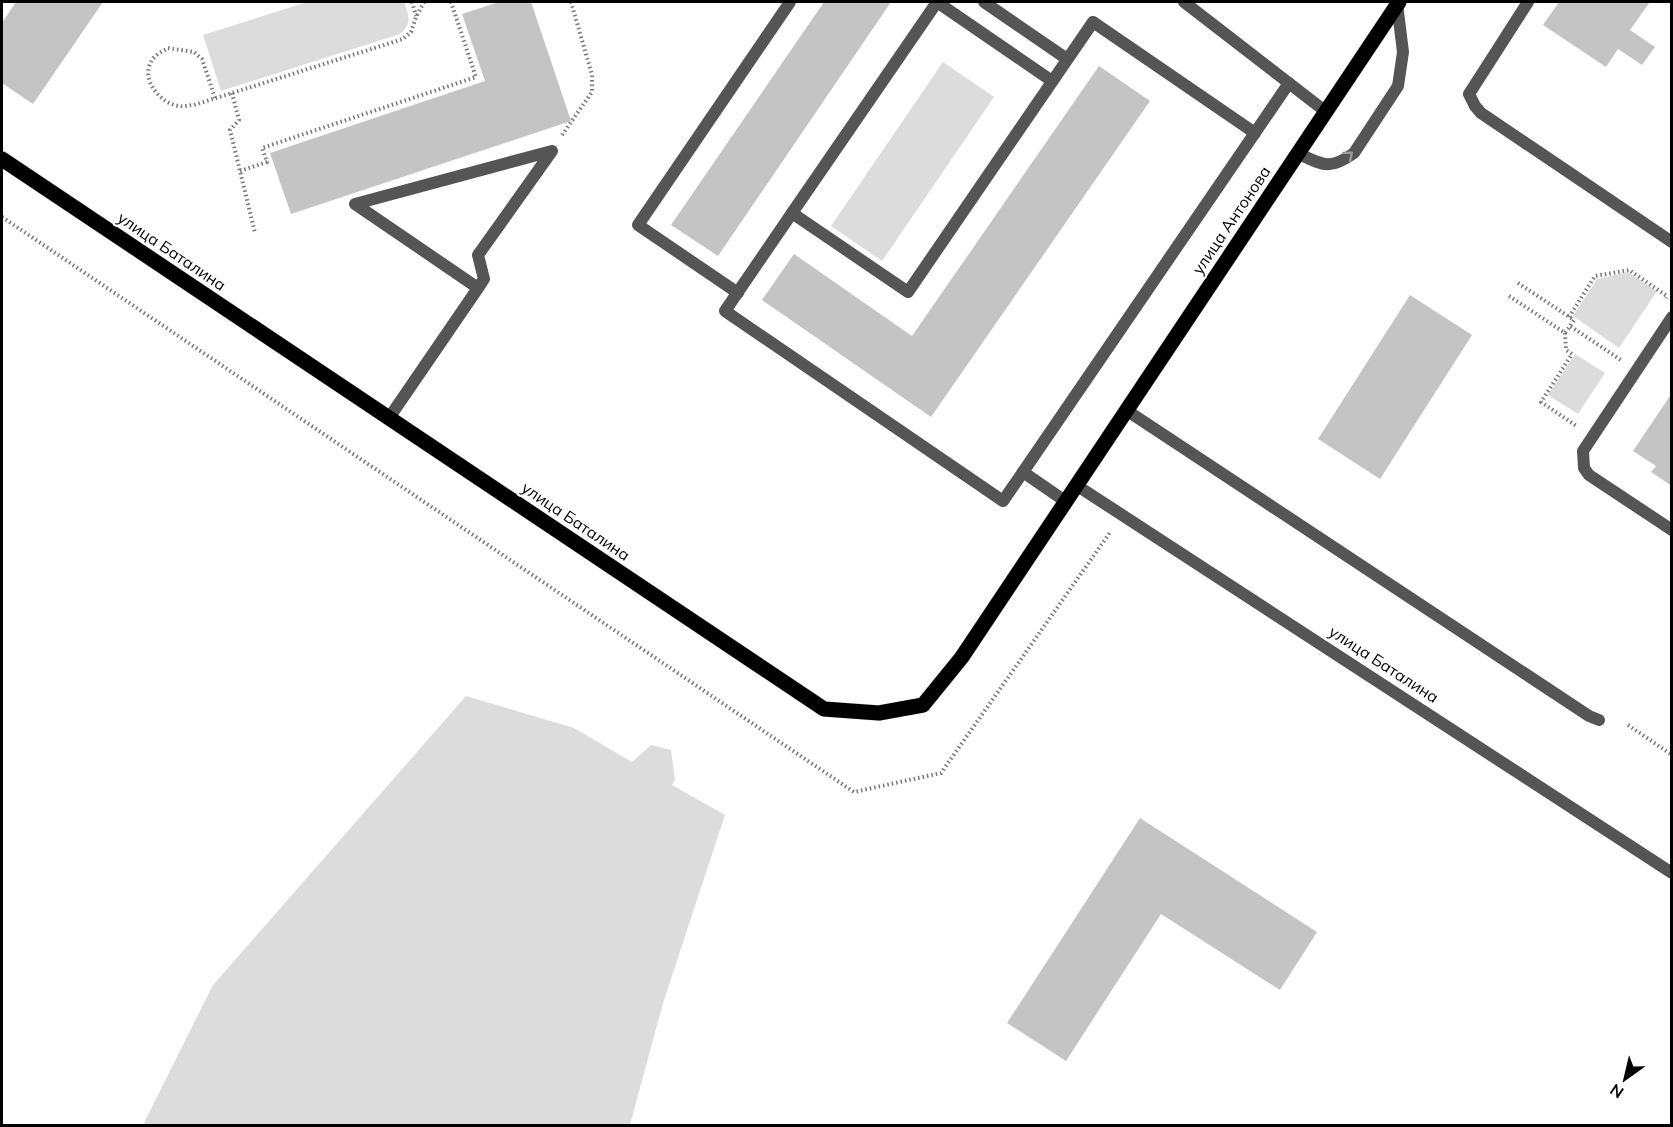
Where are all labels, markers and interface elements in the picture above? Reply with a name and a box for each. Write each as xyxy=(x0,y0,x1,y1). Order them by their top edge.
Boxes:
one-way arrow xyxy=(1343,151,1354,162)
street label: улица Антонова xyxy=(1187,162,1275,278)
street label: улица Баталина xyxy=(114,207,230,295)
street label: улица Баталина xyxy=(518,477,634,565)
street label: улица Баталина xyxy=(1325,621,1443,707)
north arrow xyxy=(1595,1049,1655,1109)
text: N xyxy=(1606,1080,1627,1103)

